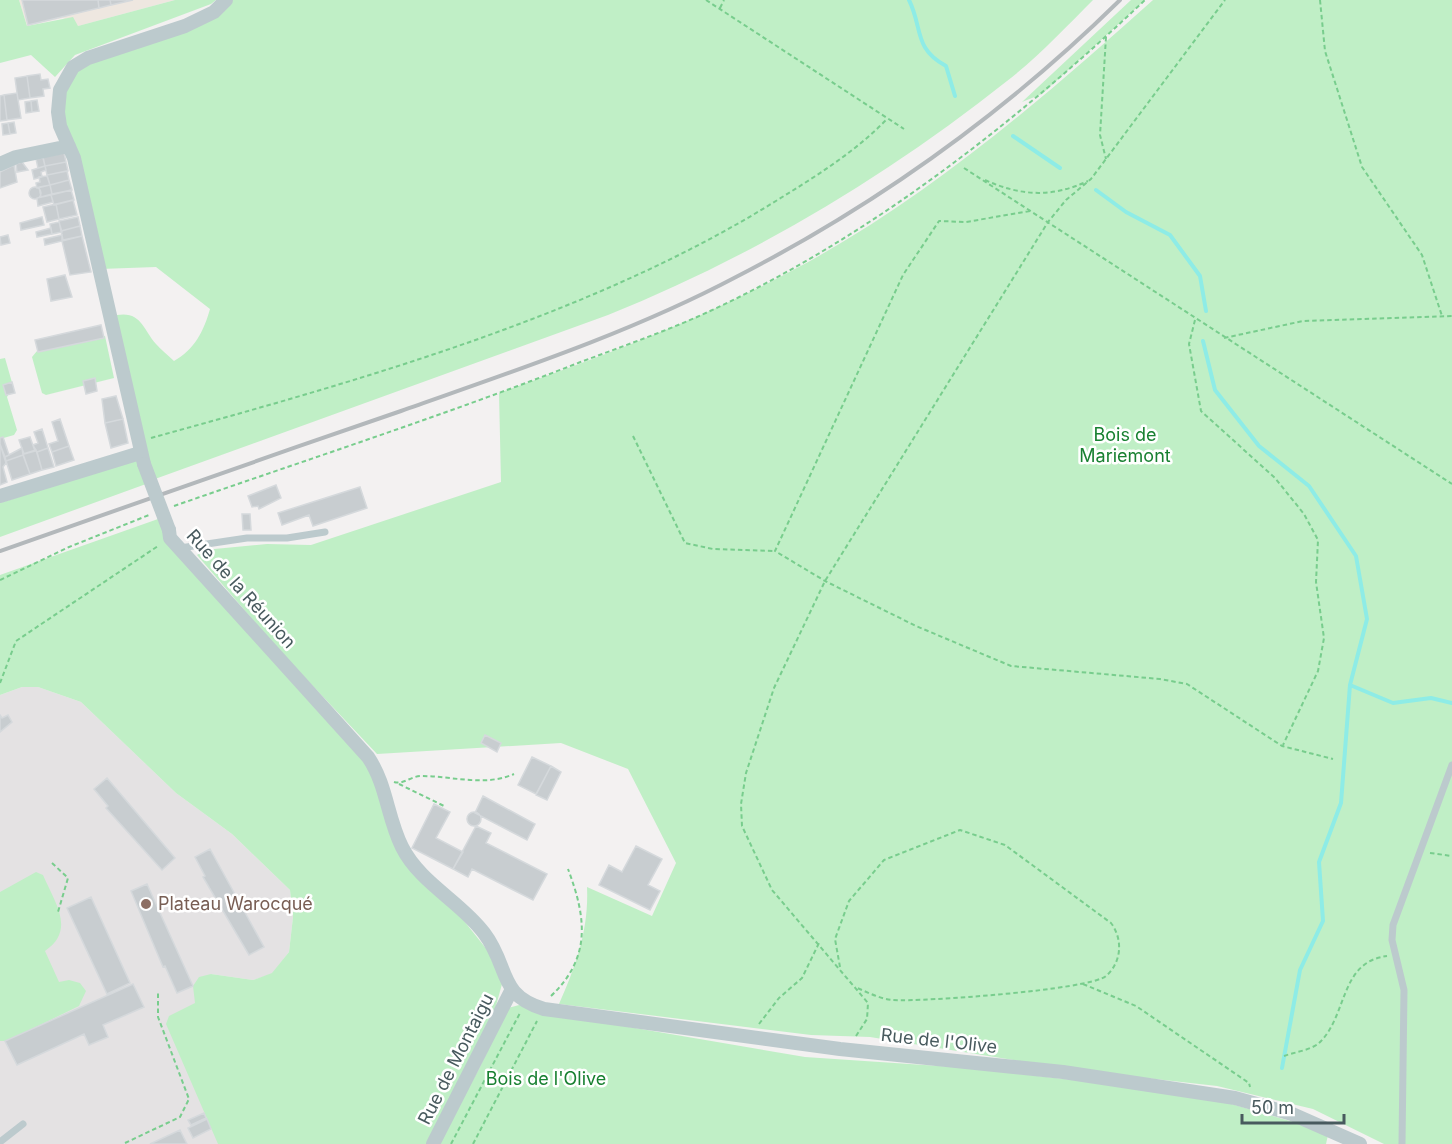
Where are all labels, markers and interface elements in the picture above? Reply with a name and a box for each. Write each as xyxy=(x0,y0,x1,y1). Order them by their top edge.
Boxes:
park label: Bois de Mariemont xyxy=(1079,424,1171,466)
street label: Rue de la Réunion xyxy=(182,525,300,652)
place label: Plateau Warocqué xyxy=(158,893,313,914)
marker: Plateau Warocqué xyxy=(139,897,153,911)
street label: Rue de Montaigu xyxy=(413,990,498,1128)
street label: Rue de l'Olive xyxy=(880,1024,998,1057)
park label: Bois de l'Olive xyxy=(486,1068,606,1089)
scale bar xyxy=(1242,1087,1344,1125)
text: 50 m xyxy=(1251,1097,1294,1118)

